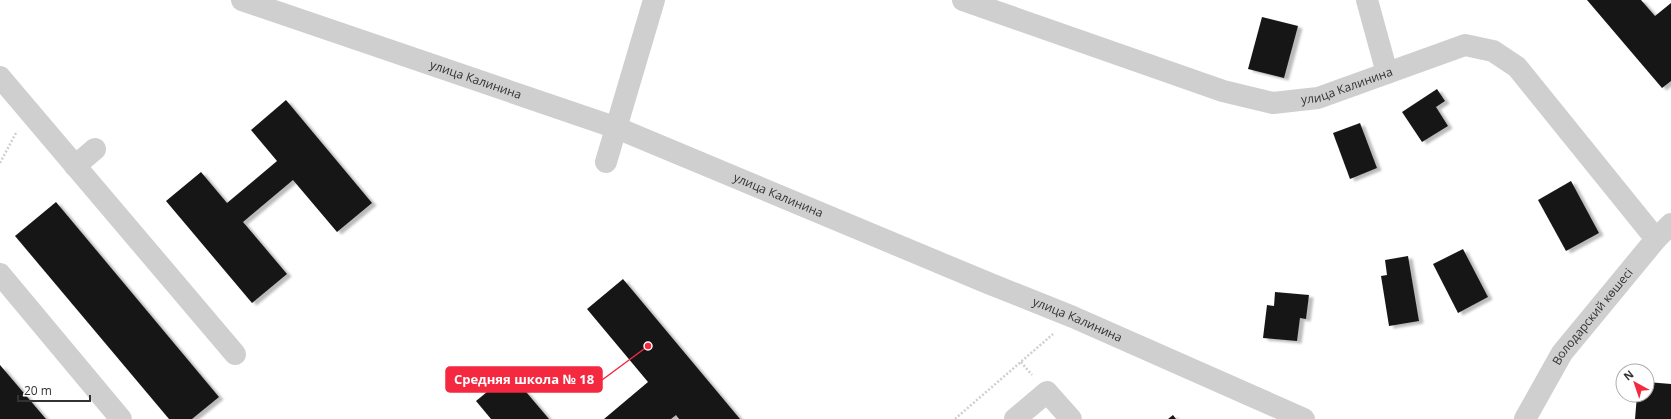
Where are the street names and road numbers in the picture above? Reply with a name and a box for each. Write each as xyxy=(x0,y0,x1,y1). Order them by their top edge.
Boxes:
street label: улица Калинина xyxy=(428,56,524,103)
street label: улица Калинина xyxy=(1300,63,1395,108)
street label: улица Калинина xyxy=(731,169,826,221)
street label: Володарский көшесі xyxy=(1548,264,1636,368)
street label: улица Калинина xyxy=(1030,293,1125,346)

